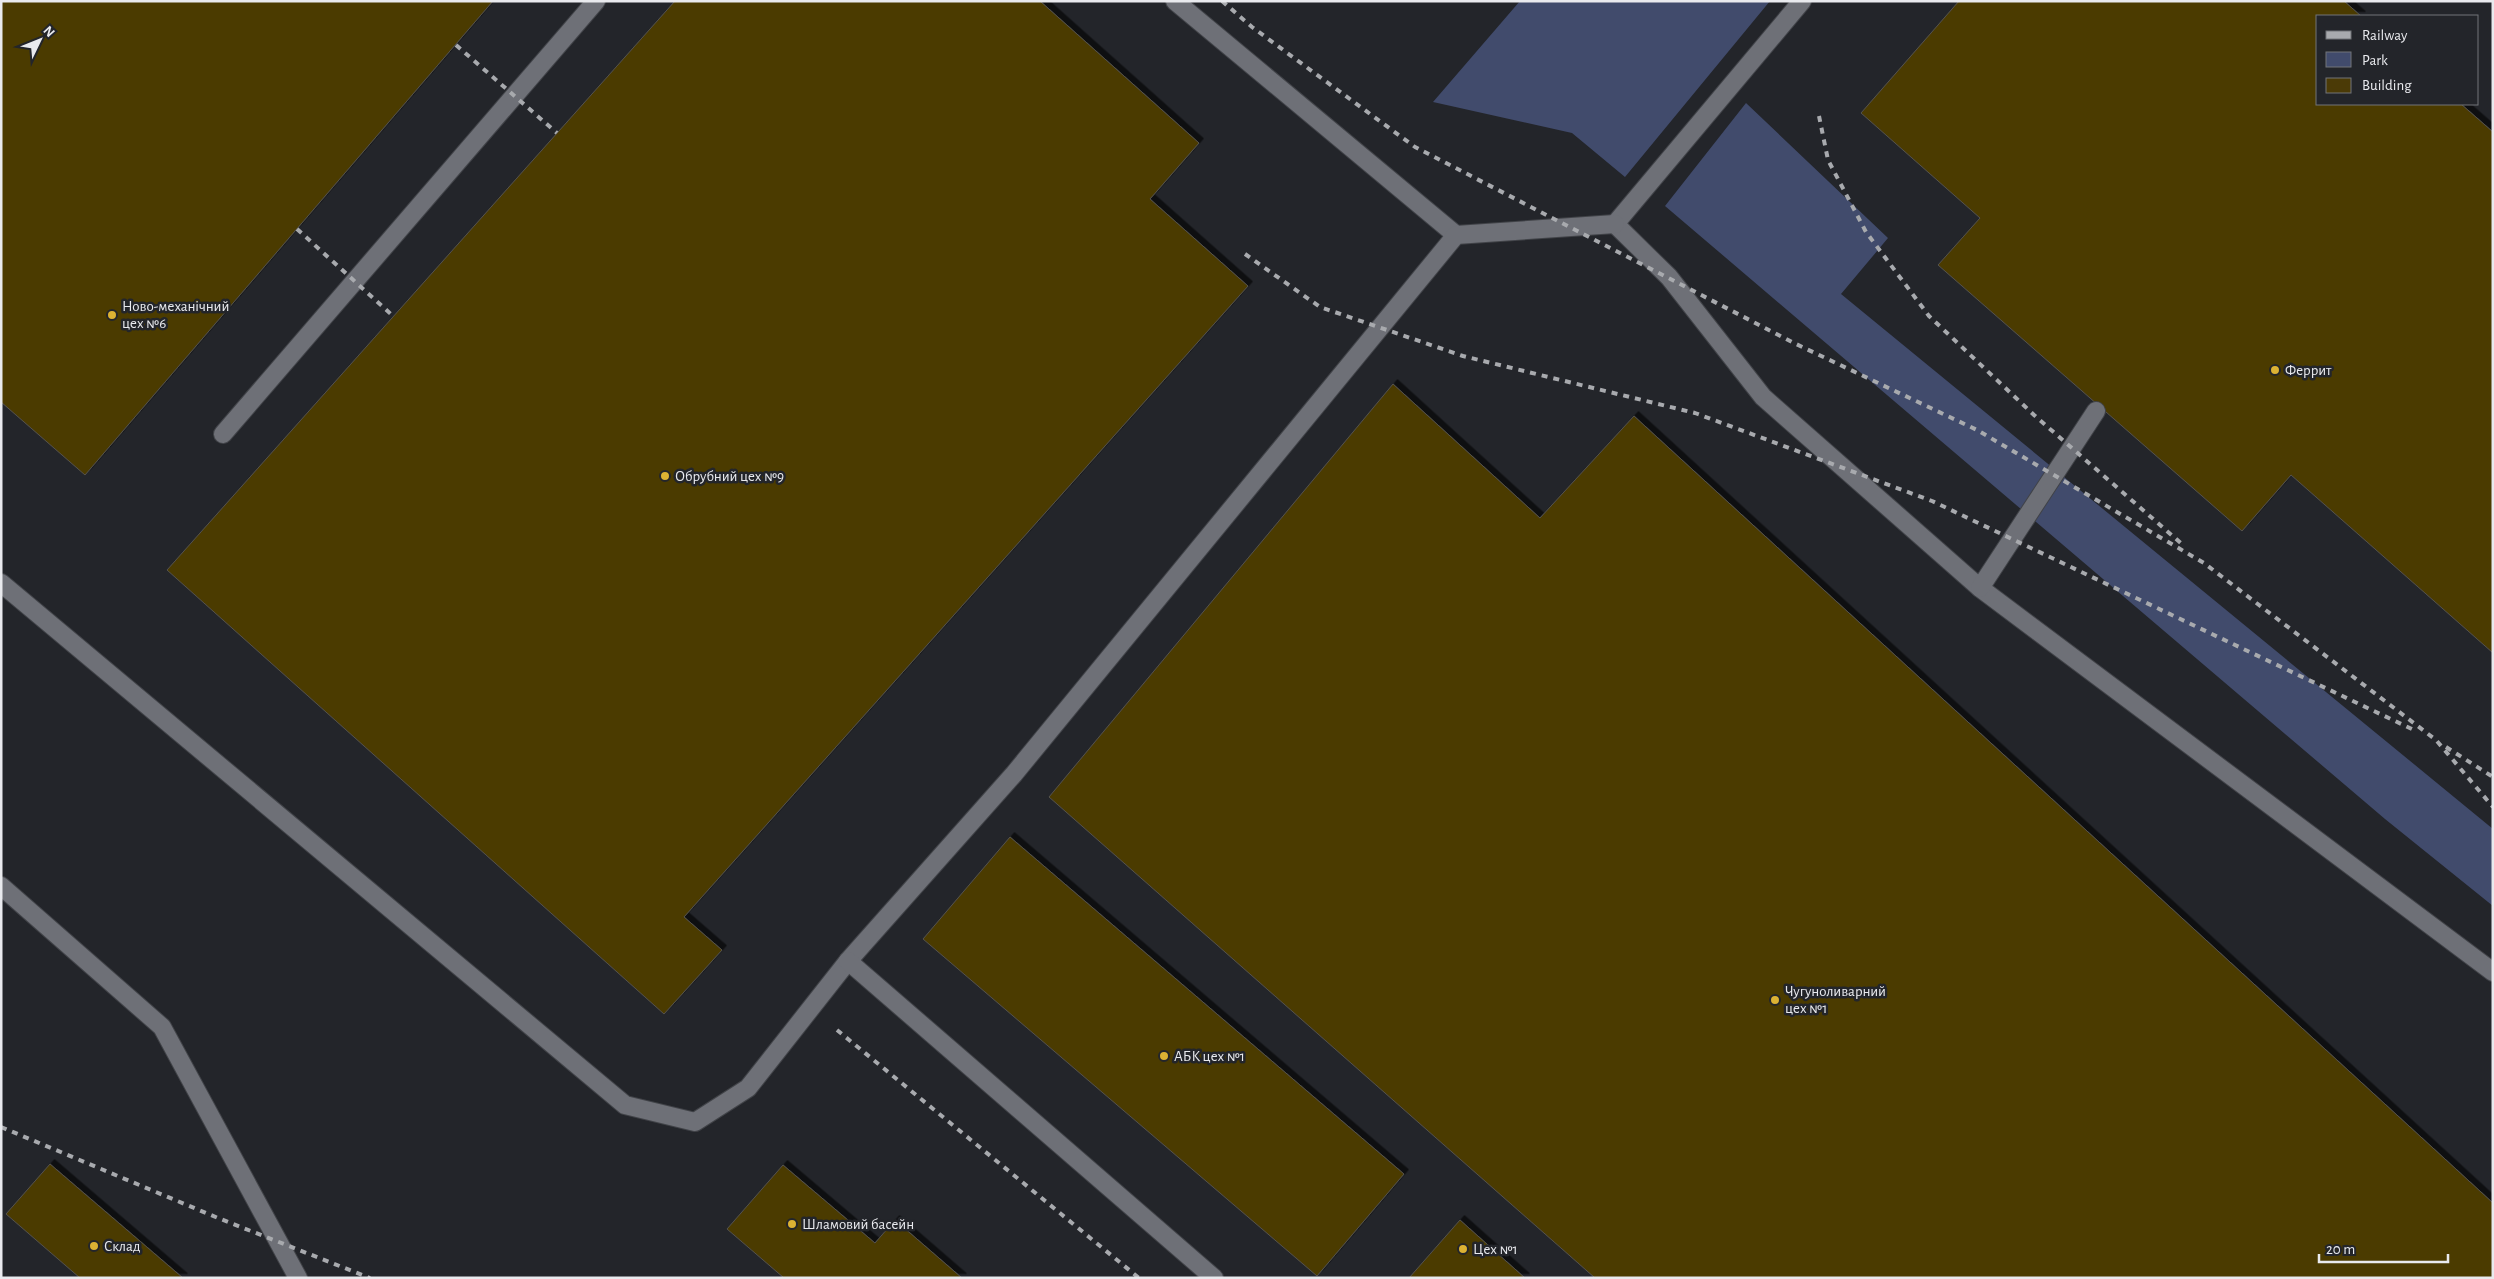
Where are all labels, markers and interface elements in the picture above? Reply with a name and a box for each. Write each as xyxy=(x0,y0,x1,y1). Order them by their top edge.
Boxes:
north arrow xyxy=(15,15,65,65)
legend xyxy=(2316,15,2479,105)
text: N xyxy=(40,23,57,40)
text: Railway xyxy=(2362,28,2408,43)
text: Park xyxy=(2362,53,2388,68)
text: Building xyxy=(2362,78,2412,93)
place label: Ново-механічний цех №6 xyxy=(122,299,229,331)
marker: Ново-механічний цех №6 xyxy=(106,309,118,321)
place label: Феррит xyxy=(2285,363,2332,378)
marker: Феррит xyxy=(2269,364,2281,376)
place label: Обрубний цех №9 xyxy=(675,469,784,484)
marker: Обрубний цех №9 xyxy=(659,470,671,482)
place label: Чугуноливарний цех №1 xyxy=(1785,984,1886,1016)
marker: Чугуноливарний цех №1 xyxy=(1769,994,1781,1006)
place label: АБК цех №1 xyxy=(1174,1049,1245,1064)
marker: АБК цех №1 xyxy=(1158,1050,1170,1062)
place label: Шламовий басейн xyxy=(802,1217,914,1232)
marker: Шламовий басейн xyxy=(786,1218,798,1230)
scale bar xyxy=(2319,1232,2448,1264)
place label: Склад xyxy=(104,1239,140,1254)
marker: Склад xyxy=(88,1240,100,1252)
place label: Цех №1 xyxy=(1473,1242,1518,1257)
text: 20 m xyxy=(2326,1242,2355,1257)
marker: Цех №1 xyxy=(1457,1243,1469,1255)

